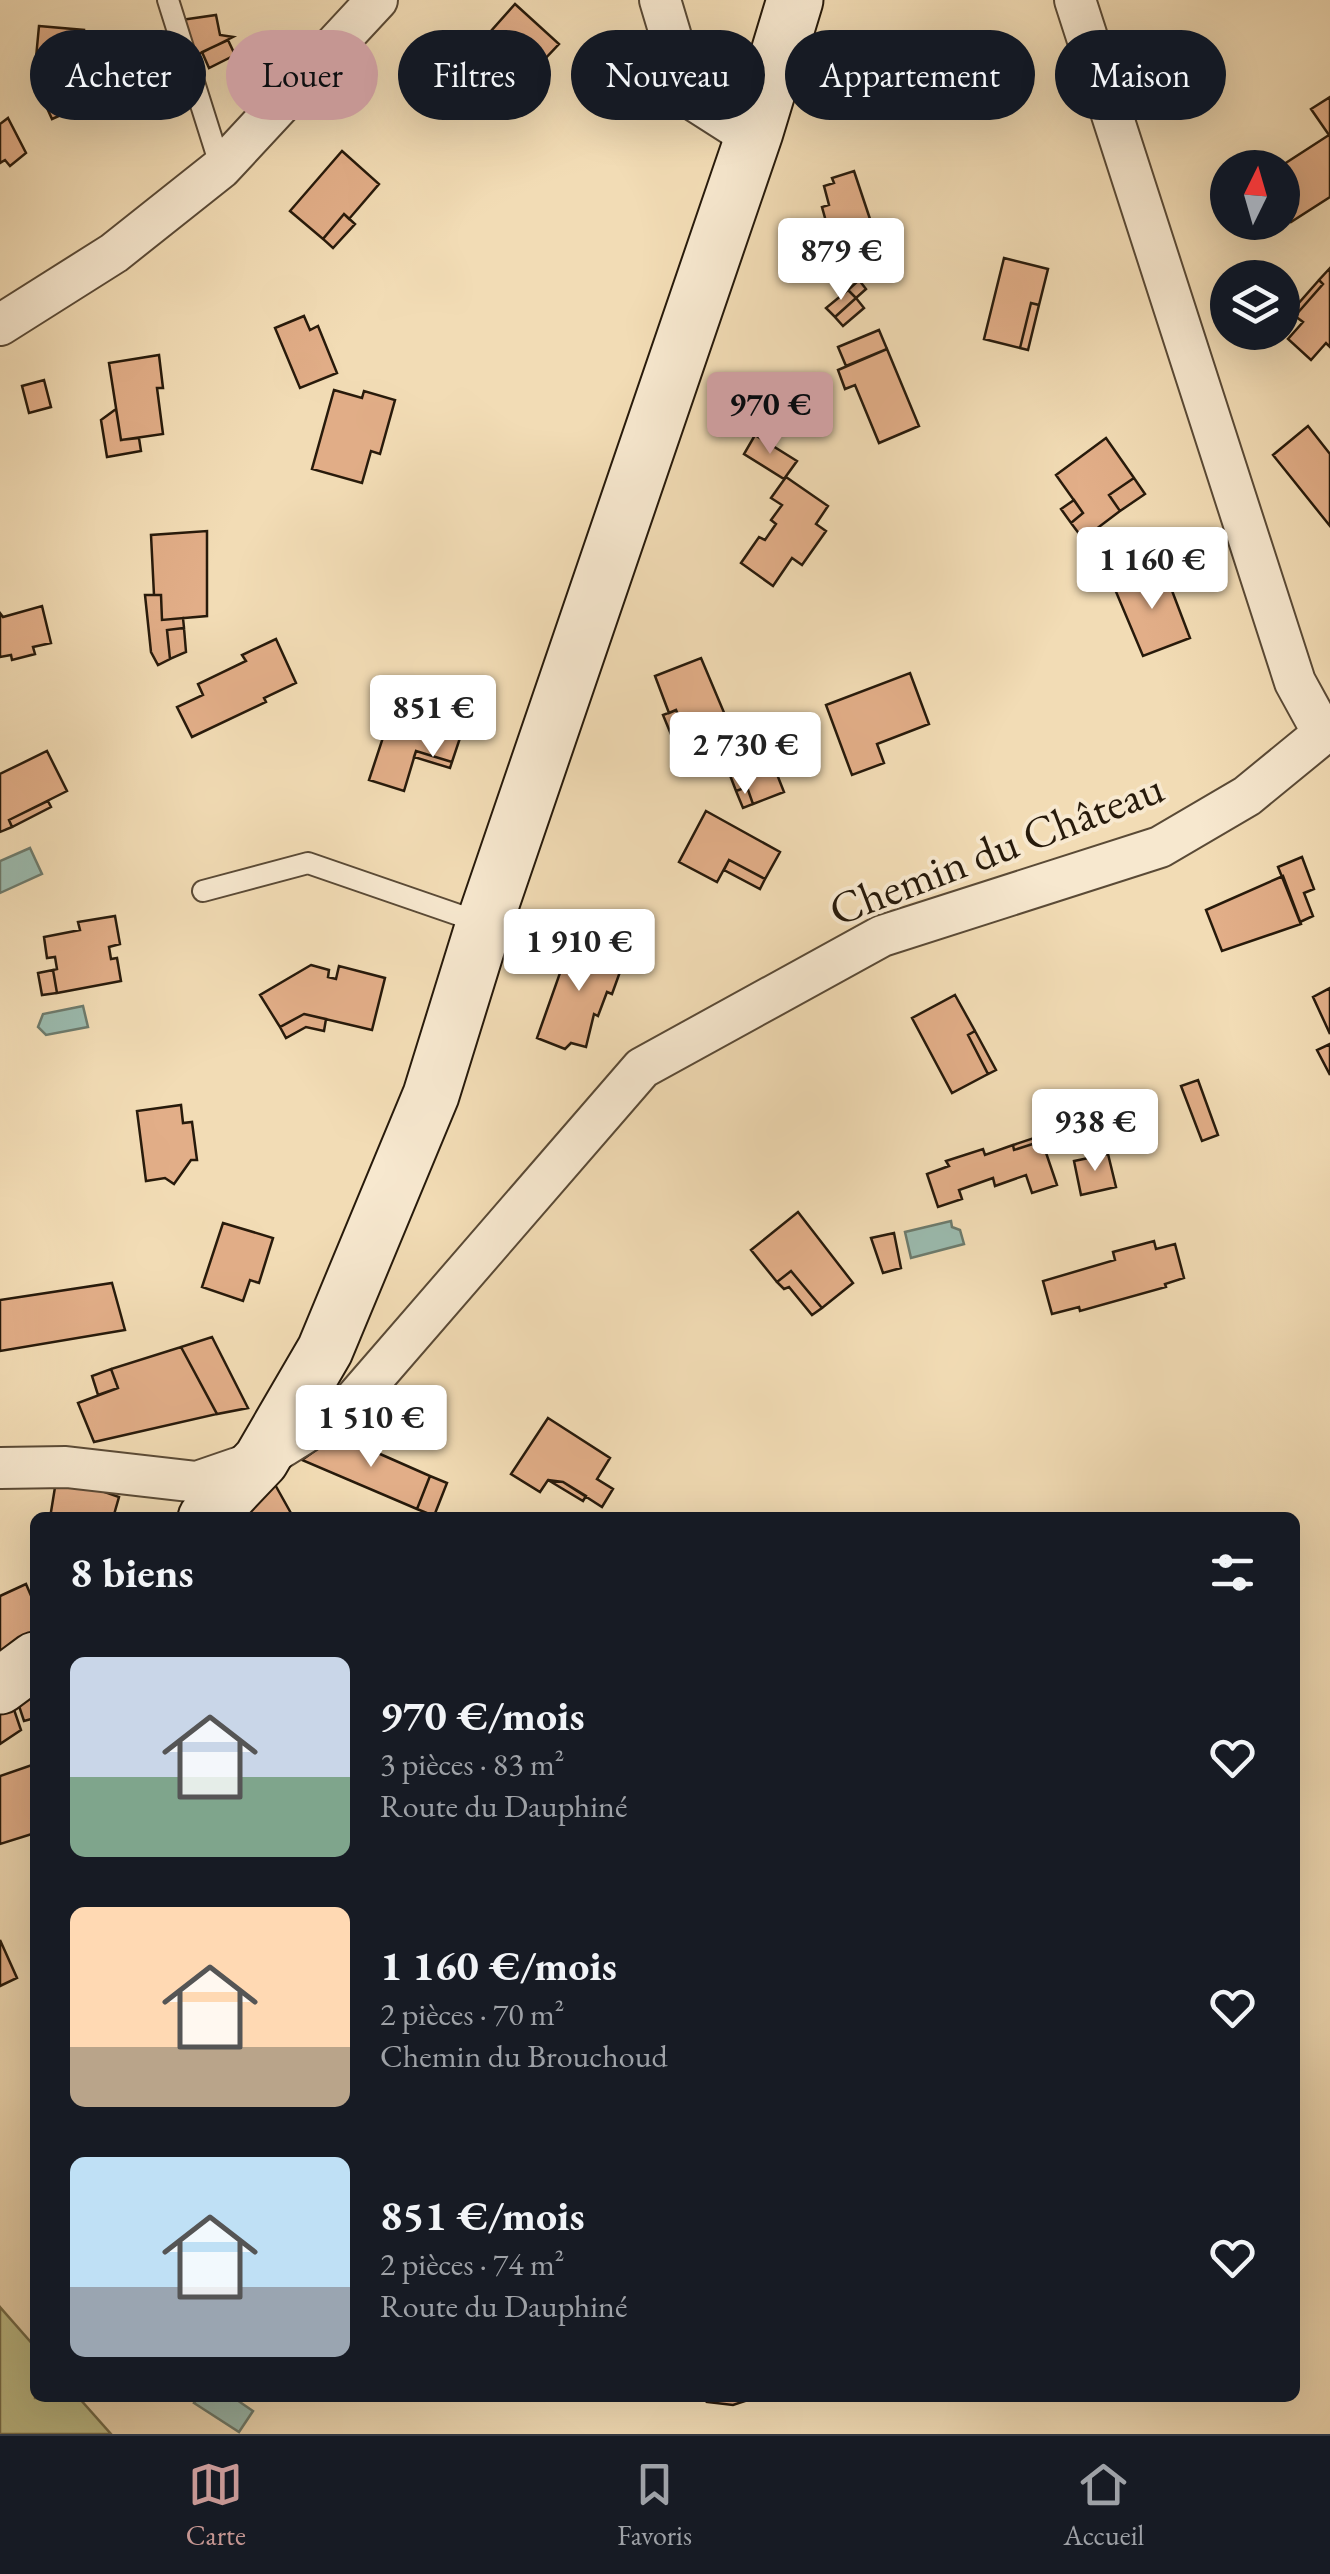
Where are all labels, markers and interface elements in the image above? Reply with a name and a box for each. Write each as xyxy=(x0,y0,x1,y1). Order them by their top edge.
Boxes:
chip: Acheter xyxy=(30,30,206,120)
chip: Louer xyxy=(226,30,378,120)
chip: Filtres xyxy=(398,30,551,120)
chip: Nouveau xyxy=(571,30,765,120)
chip: Appartement xyxy=(785,30,1035,120)
chip: Maison xyxy=(1055,30,1226,120)
north arrow xyxy=(1210,150,1300,240)
map controls xyxy=(1210,150,1300,350)
pin: 879 € xyxy=(771,218,911,303)
text: 879 € xyxy=(800,229,882,271)
button: layers xyxy=(1210,260,1300,350)
pin: 970 € xyxy=(700,372,840,457)
text: 970 € xyxy=(729,383,811,425)
pin: 1 160 € xyxy=(1060,527,1244,612)
text: 1 160 € xyxy=(1099,538,1205,580)
pin: 851 € xyxy=(363,675,503,760)
text: 851 € xyxy=(392,686,474,728)
pin: 2 730 € xyxy=(653,712,837,797)
text: 2 730 € xyxy=(692,723,798,765)
street label: Chemin du Château xyxy=(821,758,1172,938)
pin: 1 910 € xyxy=(487,909,671,994)
text: 1 910 € xyxy=(526,920,632,962)
pin: 938 € xyxy=(1025,1089,1165,1174)
text: 938 € xyxy=(1054,1100,1136,1142)
pin: 1 510 € xyxy=(279,1385,463,1470)
text: 1 510 € xyxy=(318,1396,424,1438)
text: 8 biens xyxy=(70,1545,194,1600)
icon: filters xyxy=(1205,1545,1260,1600)
text: 970 €/mois xyxy=(380,1688,585,1743)
icon: home xyxy=(150,1697,270,1817)
icon: heart xyxy=(1205,1730,1260,1785)
text: 3 pièces · 83 m² xyxy=(380,1743,564,1785)
text: Route du Dauphiné xyxy=(380,1785,628,1827)
text: 1 160 €/mois xyxy=(380,1938,617,1993)
icon: home xyxy=(150,1947,270,2067)
icon: heart xyxy=(1205,1980,1260,2035)
text: 2 pièces · 70 m² xyxy=(380,1993,564,2035)
text: Chemin du Brouchoud xyxy=(380,2035,668,2077)
text: 851 €/mois xyxy=(380,2188,585,2243)
icon: home xyxy=(150,2197,270,2317)
icon: heart xyxy=(1205,2230,1260,2285)
text: 2 pièces · 74 m² xyxy=(380,2243,564,2285)
text: Route du Dauphiné xyxy=(380,2285,628,2327)
tab: Carte xyxy=(186,2457,246,2553)
tab: Favoris xyxy=(617,2457,692,2553)
tab: Accueil xyxy=(1063,2457,1144,2553)

